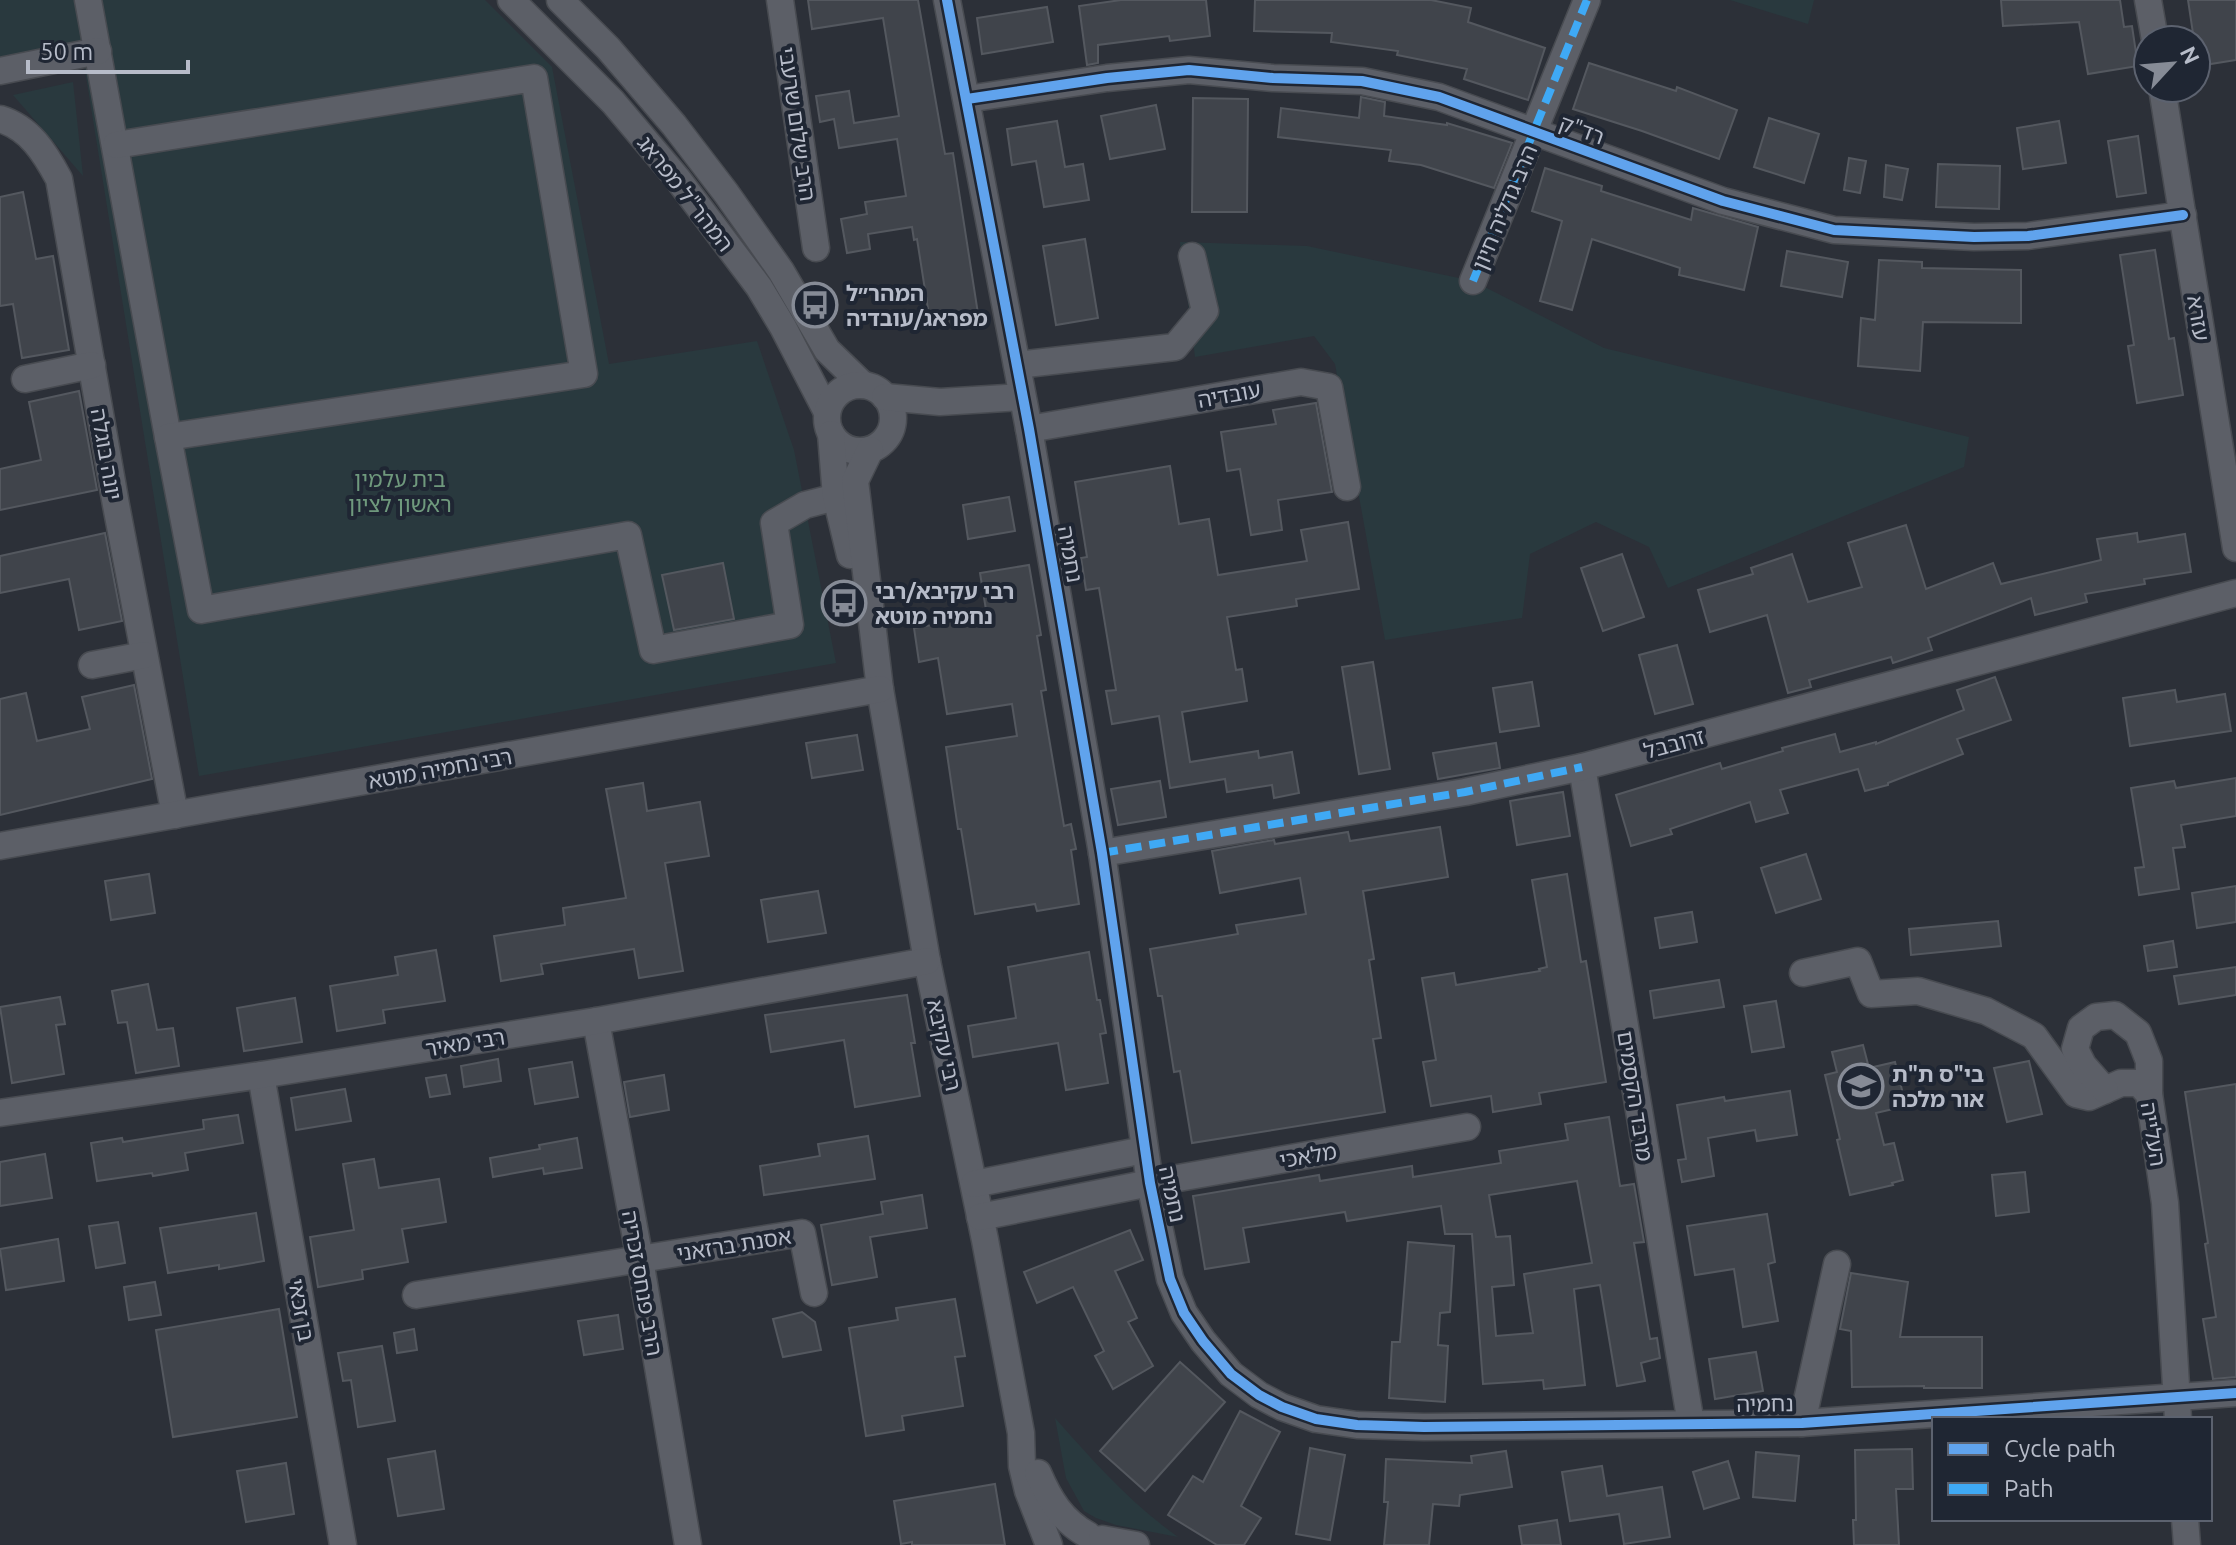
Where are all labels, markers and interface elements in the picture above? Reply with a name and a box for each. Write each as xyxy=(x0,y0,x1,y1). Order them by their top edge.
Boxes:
scale bar xyxy=(28,24,188,74)
north arrow xyxy=(2132,24,2212,104)
text: 50 m xyxy=(40,38,93,65)
text: N xyxy=(2176,42,2205,68)
street label: הרב שלום שרעבי xyxy=(775,45,821,203)
street label: רד"ק xyxy=(1556,109,1608,149)
street label: המהר"ל מפראג xyxy=(633,130,739,256)
street label: הרב גדליה חיון xyxy=(1466,141,1542,273)
place label: המהר״ל מפראג/עובדיה xyxy=(846,280,988,330)
bus stop icon: המהר״ל מפראג/עובדיה xyxy=(791,281,839,329)
street label: עזרא xyxy=(2183,293,2215,343)
street label: עובדיה xyxy=(1196,376,1262,412)
street label: יונה בוגלה xyxy=(87,406,127,502)
park label: בית עלמין ראשון לציון xyxy=(348,466,452,516)
street label: נחמיה xyxy=(1054,524,1088,584)
place label: רבי עקיבא/רבי נחמיה מוטא xyxy=(875,578,1015,628)
bus stop icon: רבי עקיבא/רבי נחמיה מוטא xyxy=(820,579,868,627)
street label: זרובבל xyxy=(1641,723,1707,763)
street label: רבי נחמיה מוטא xyxy=(366,743,514,793)
street label: רבי עקיבא xyxy=(923,997,967,1093)
street label: רבי מאיר xyxy=(423,1023,507,1061)
street label: מרבד הקסמים xyxy=(1613,1029,1659,1163)
place label: בי"ס ת"ת אור מלכה xyxy=(1892,1061,1984,1111)
school or university icon: בי"ס ת"ת אור מלכה xyxy=(1837,1062,1885,1110)
street label: העלייה xyxy=(2137,1100,2171,1168)
street label: מלאכי xyxy=(1277,1138,1339,1172)
street label: נחמיה xyxy=(1155,1163,1191,1225)
street label: הרב פנחס זכריה xyxy=(618,1208,668,1358)
street label: אסנת ברזאני xyxy=(675,1223,793,1265)
street label: בן זכאי xyxy=(284,1277,320,1343)
street label: נחמיה xyxy=(1736,1390,1794,1416)
legend xyxy=(1932,1417,2212,1521)
text: Cycle path xyxy=(2004,1435,2116,1462)
text: Path xyxy=(2004,1475,2054,1502)

